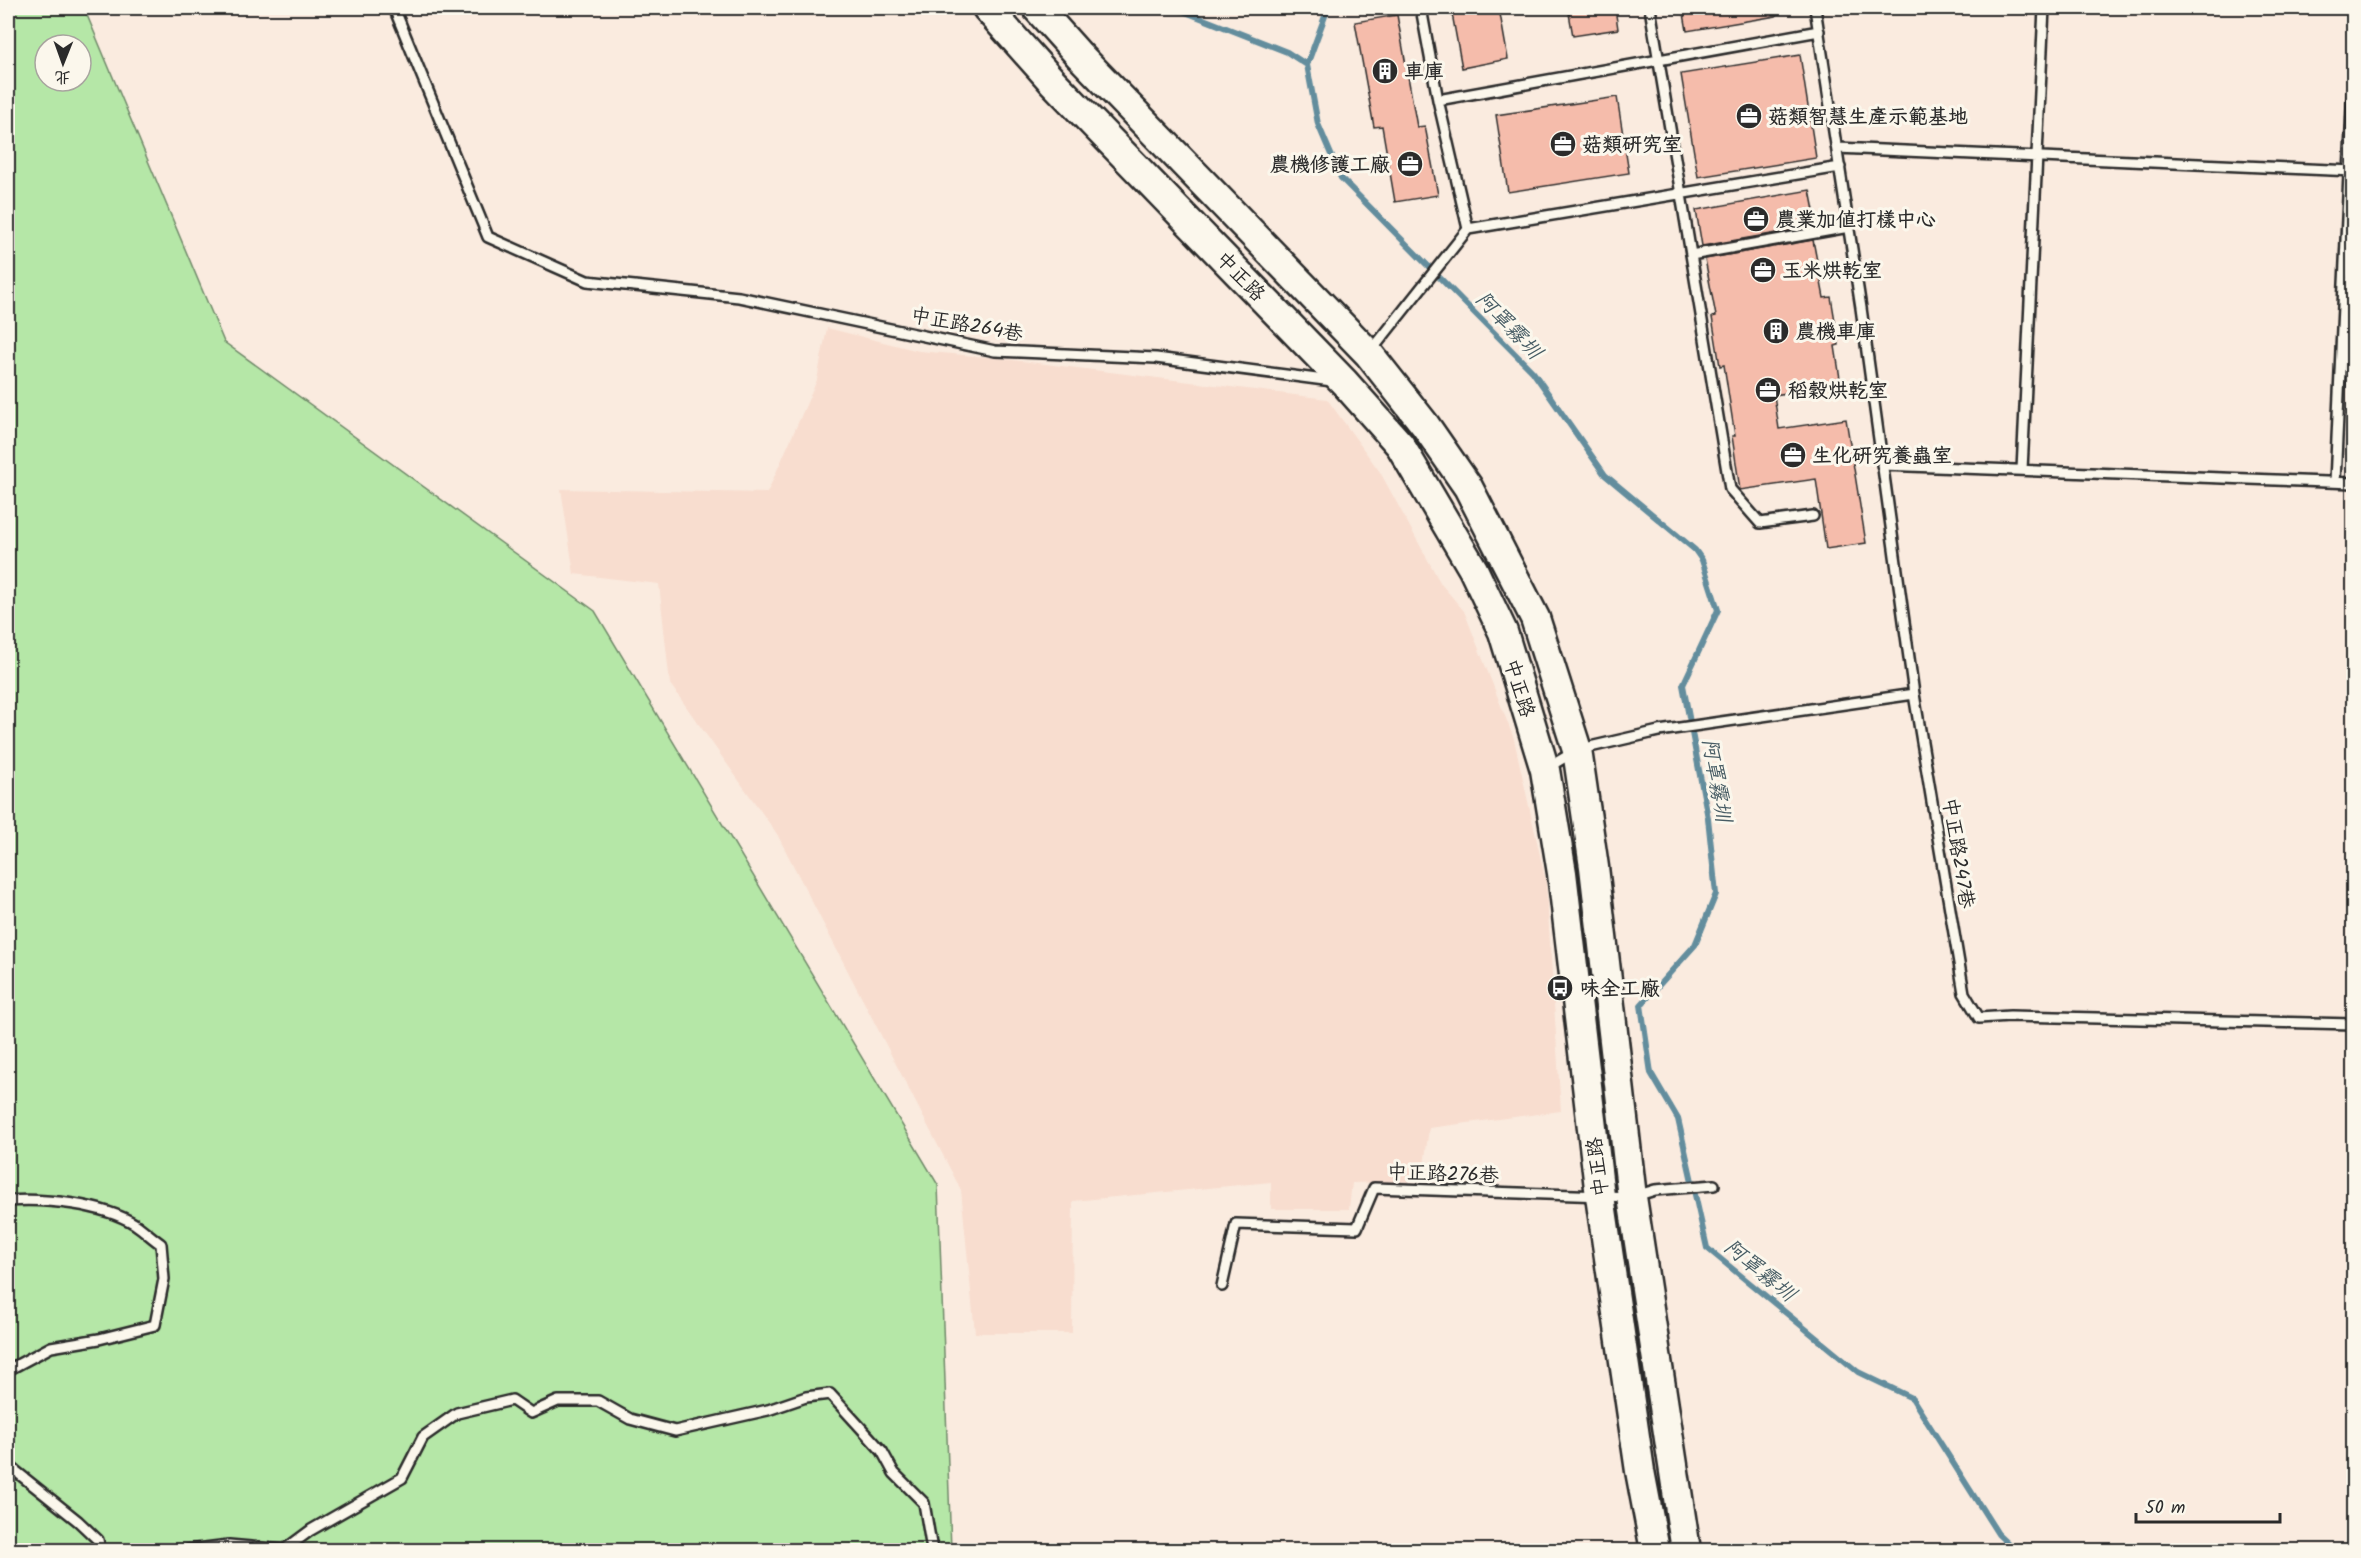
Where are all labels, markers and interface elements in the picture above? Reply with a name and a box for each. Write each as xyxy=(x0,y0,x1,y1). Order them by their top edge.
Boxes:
north arrow xyxy=(33,33,93,93)
building icon: 車庫 xyxy=(1370,56,1400,86)
place label: 車庫 xyxy=(1404,57,1444,89)
text: 北 xyxy=(55,64,71,89)
office icon: 菇類智慧生產示範基地 xyxy=(1734,101,1764,131)
place label: 菇類智慧生產示範基地 xyxy=(1768,102,1968,134)
office icon: 菇類研究室 xyxy=(1548,129,1578,159)
place label: 菇類研究室 xyxy=(1582,130,1682,162)
office icon: 農機修護工廠 xyxy=(1395,149,1425,179)
place label: 農機修護工廠 xyxy=(1270,150,1390,182)
office icon: 農業加值打樣中心 xyxy=(1741,204,1771,234)
place label: 農業加值打樣中心 xyxy=(1776,205,1936,237)
street label: 中正路 xyxy=(1207,245,1273,311)
office icon: 玉米烘乾室 xyxy=(1748,255,1778,285)
place label: 玉米烘乾室 xyxy=(1782,256,1882,288)
water label: 阿罩霧圳 xyxy=(1467,284,1550,369)
street label: 中正路264巷 xyxy=(908,300,1026,352)
building icon: 農機車庫 xyxy=(1761,316,1791,346)
place label: 農機車庫 xyxy=(1796,317,1876,349)
office icon: 稻穀烘乾室 xyxy=(1753,375,1783,405)
place label: 稻穀烘乾室 xyxy=(1788,376,1888,408)
office icon: 生化研究養蟲室 xyxy=(1778,440,1808,470)
place label: 生化研究養蟲室 xyxy=(1812,441,1952,473)
street label: 中正路 xyxy=(1494,655,1542,723)
water label: 阿罩霧圳 xyxy=(1692,736,1739,826)
street label: 中正路247巷 xyxy=(1932,796,1982,912)
bus stop icon: 味全工廠 xyxy=(1545,973,1575,1003)
place label: 味全工廠 xyxy=(1580,974,1660,1006)
street label: 中正路 xyxy=(1579,1134,1619,1198)
street label: 中正路276巷 xyxy=(1386,1157,1500,1193)
water label: 阿罩霧圳 xyxy=(1716,1232,1804,1312)
scale bar xyxy=(2136,1486,2280,1524)
text: 50 m xyxy=(2145,1494,2185,1523)

